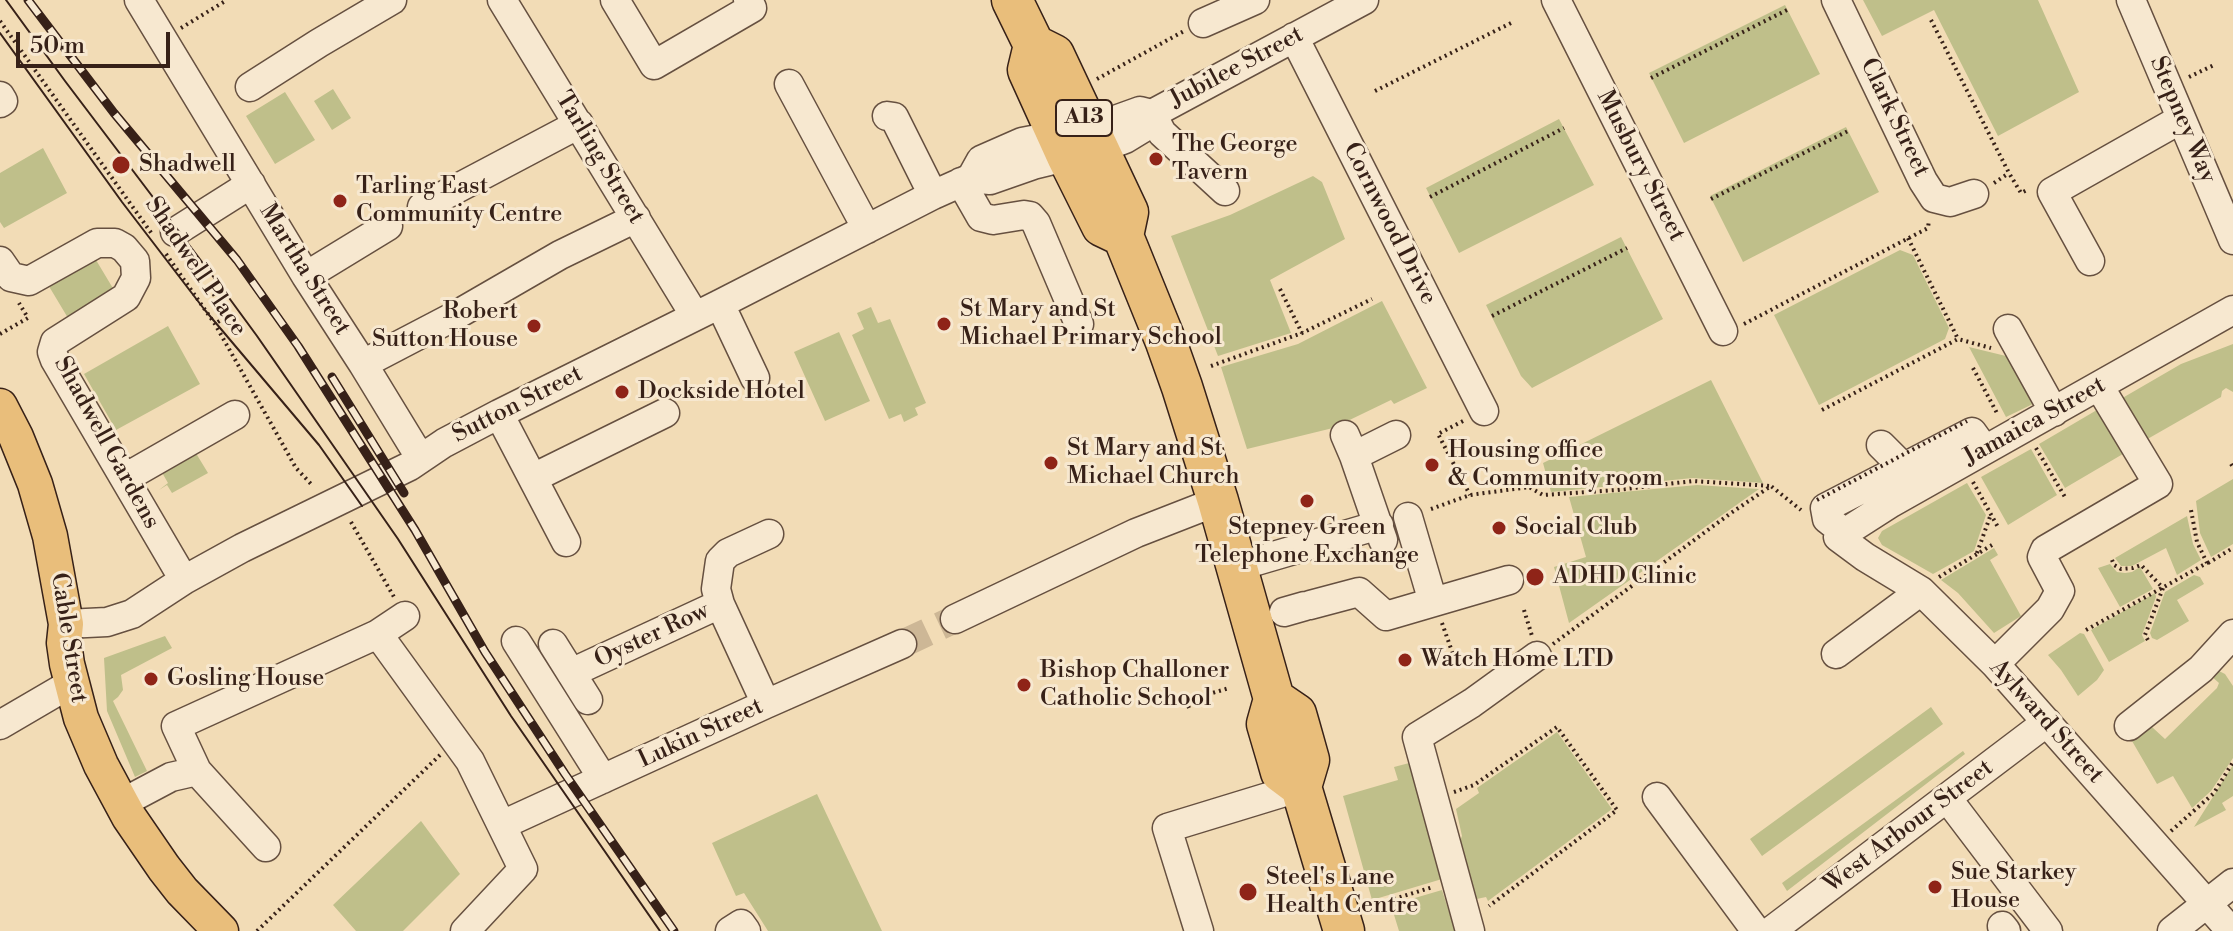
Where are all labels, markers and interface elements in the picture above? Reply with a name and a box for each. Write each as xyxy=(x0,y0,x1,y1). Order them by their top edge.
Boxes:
scale bar xyxy=(20,16,174,66)
street label: Jubilee Street xyxy=(1165,21,1309,115)
text: 50 m xyxy=(30,31,85,61)
street label: Stepney Way xyxy=(2142,52,2222,188)
street label: Clark Street xyxy=(1853,54,1935,182)
street label: Musbury Street xyxy=(1590,86,1690,246)
street label: Tarling Street xyxy=(548,87,650,229)
road number: A13 xyxy=(1056,100,1112,136)
place label: The George Tavern xyxy=(1172,131,1298,187)
street label: Cornwood Drive xyxy=(1336,138,1442,310)
marker: The George Tavern xyxy=(1147,150,1165,168)
place label: Shadwell xyxy=(139,151,236,179)
marker: Shadwell xyxy=(110,154,132,176)
place label: Tarling East Community Centre xyxy=(356,173,562,229)
street label: Shadwell Place xyxy=(138,192,252,342)
marker: Tarling East Community Centre xyxy=(331,192,349,210)
street label: Martha Street xyxy=(252,199,356,341)
place label: St Mary and St Michael Primary School xyxy=(960,296,1222,352)
place label: Robert Sutton House xyxy=(372,298,518,354)
marker: St Mary and St Michael Primary School xyxy=(935,315,953,333)
marker: Robert Sutton House xyxy=(525,317,543,335)
street label: Shadwell Gardens xyxy=(47,352,165,534)
street label: Sutton Street xyxy=(448,360,588,450)
street label: Jamaica Street xyxy=(1959,371,2111,473)
place label: Dockside Hotel xyxy=(638,378,805,406)
marker: Dockside Hotel xyxy=(613,383,631,401)
place label: St Mary and St Michael Church xyxy=(1067,435,1239,491)
place label: Housing office & Community room xyxy=(1448,437,1663,493)
marker: St Mary and St Michael Church xyxy=(1042,454,1060,472)
marker: Housing office & Community room xyxy=(1423,456,1441,474)
marker: Stepney Green Telephone Exchange xyxy=(1298,492,1316,510)
place label: Stepney Green Telephone Exchange xyxy=(1195,514,1419,570)
place label: Social Club xyxy=(1515,514,1637,542)
marker: Social Club xyxy=(1490,519,1508,537)
place label: ADHD Clinic xyxy=(1553,563,1697,591)
marker: ADHD Clinic xyxy=(1524,566,1546,588)
street label: Cable Street xyxy=(43,571,93,705)
street label: Oyster Row xyxy=(590,597,714,675)
place label: Watch Home LTD xyxy=(1421,646,1614,674)
marker: Watch Home LTD xyxy=(1396,651,1414,669)
street label: Aylward Street xyxy=(1983,654,2109,790)
place label: Bishop Challoner Catholic School xyxy=(1040,657,1229,713)
place label: Gosling House xyxy=(167,665,324,693)
marker: Gosling House xyxy=(142,670,160,688)
marker: Bishop Challoner Catholic School xyxy=(1015,676,1033,694)
street label: Lukin Street xyxy=(634,693,768,775)
street label: West Arbour Street xyxy=(1819,754,1999,900)
place label: Sue Starkey House xyxy=(1951,859,2076,915)
place label: Steel's Lane Health Centre xyxy=(1266,864,1418,920)
marker: Sue Starkey House xyxy=(1926,878,1944,896)
marker: Steel's Lane Health Centre xyxy=(1237,881,1259,903)

